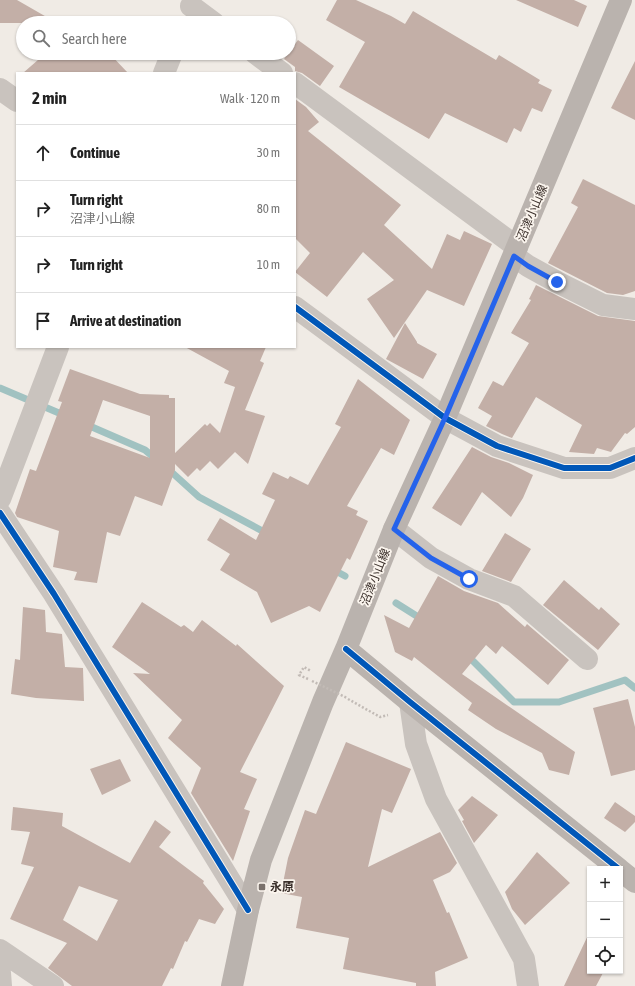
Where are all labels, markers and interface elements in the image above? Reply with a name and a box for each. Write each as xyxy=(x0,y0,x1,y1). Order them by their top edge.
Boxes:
search box xyxy=(16,16,296,60)
icon: search xyxy=(30,27,52,49)
text: Search here xyxy=(62,30,127,47)
text: 2 min xyxy=(32,88,67,108)
text: Walk · 120 m xyxy=(220,91,280,106)
icon: ahead xyxy=(32,142,54,164)
text: Continue xyxy=(70,144,120,161)
text: 30 m xyxy=(257,145,280,160)
street label: 沼津小山線 xyxy=(514,183,550,243)
text: Turn right xyxy=(70,191,123,208)
icon: right xyxy=(32,198,54,220)
text: 80 m xyxy=(257,201,280,216)
text: 沼津小山線 xyxy=(70,211,135,226)
icon: right xyxy=(32,254,54,276)
text: Turn right xyxy=(70,256,123,273)
text: 10 m xyxy=(257,257,280,272)
route end xyxy=(548,273,566,291)
icon: arrive xyxy=(32,310,54,332)
text: Arrive at destination xyxy=(70,312,181,329)
street label: 沼津小山線 xyxy=(357,547,393,607)
route start xyxy=(460,570,478,588)
map controls xyxy=(587,866,623,974)
button: + xyxy=(587,866,623,902)
place label: 永原 xyxy=(270,880,294,894)
marker: 永原 xyxy=(257,882,267,892)
button: − xyxy=(587,902,623,938)
button: locate xyxy=(587,938,623,974)

